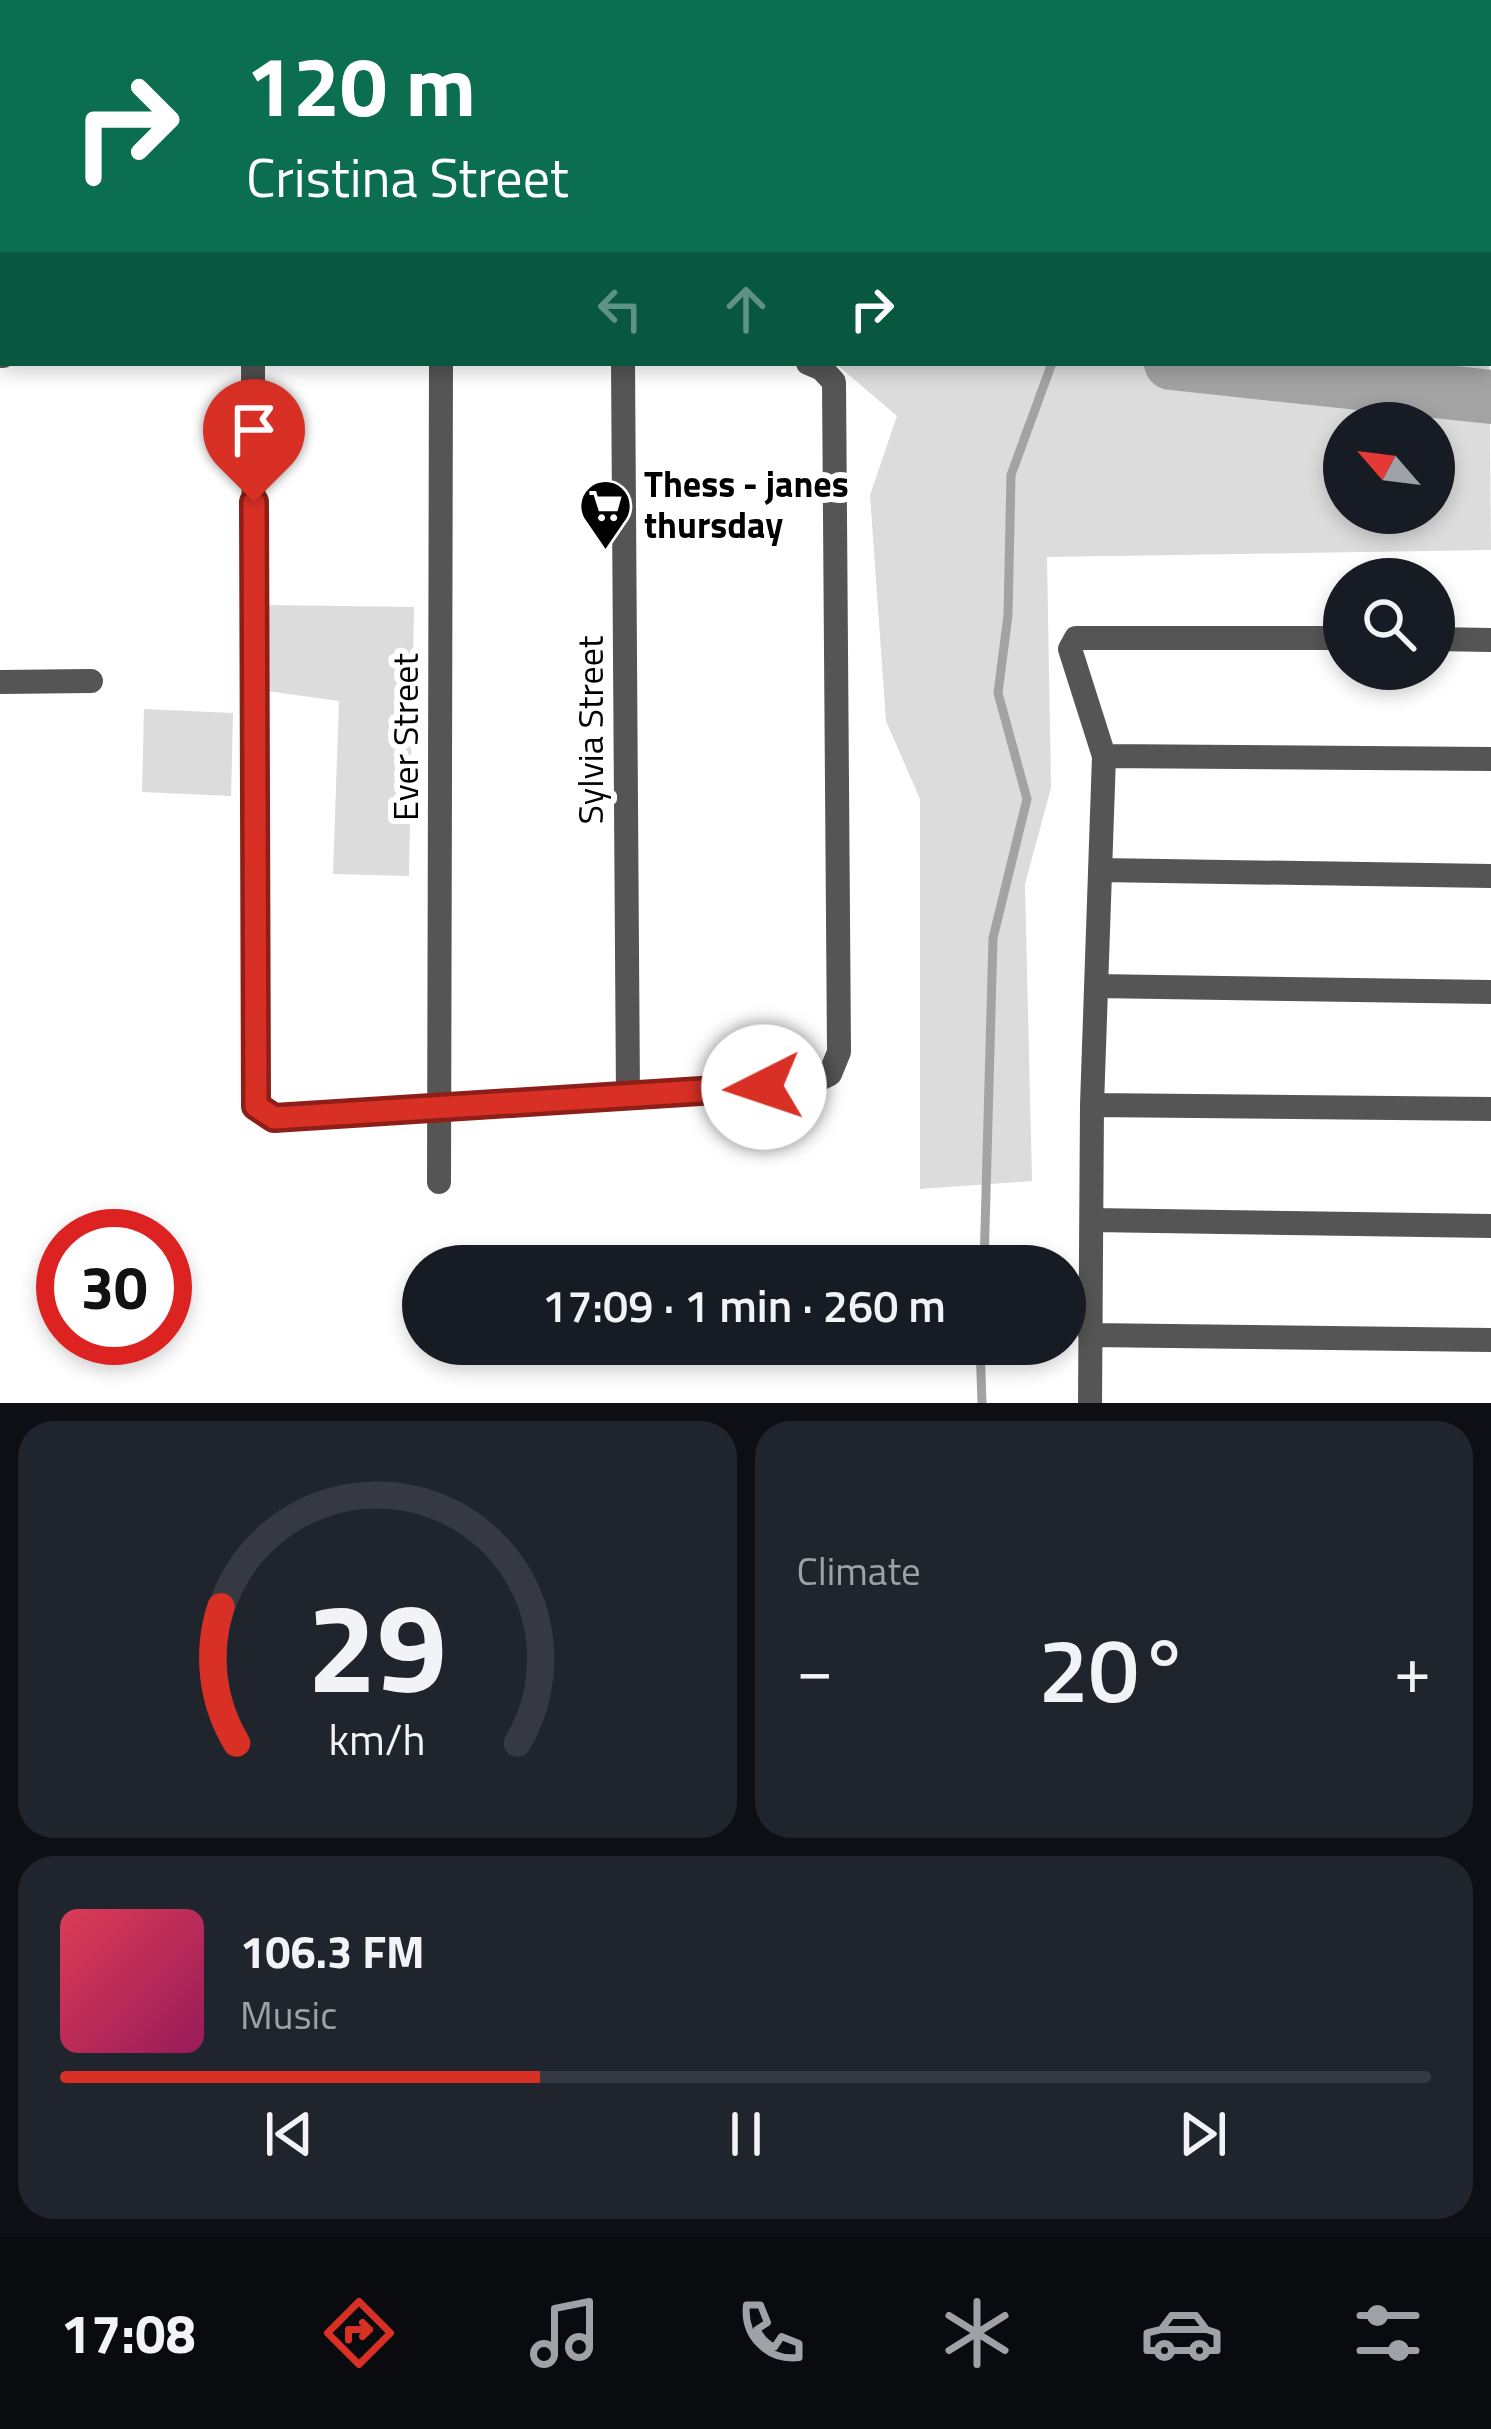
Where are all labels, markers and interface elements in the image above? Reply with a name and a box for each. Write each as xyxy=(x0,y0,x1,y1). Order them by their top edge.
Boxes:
text: 120 m xyxy=(246,21,476,149)
icon: right xyxy=(48,48,204,204)
text: Cristina Street xyxy=(246,136,569,218)
icon: left xyxy=(587,276,653,342)
icon: ahead xyxy=(713,276,779,342)
icon: right xyxy=(839,276,905,342)
pin xyxy=(203,379,305,502)
icon: arrive xyxy=(221,397,287,463)
north arrow xyxy=(1323,402,1455,534)
map controls xyxy=(1323,402,1455,690)
place label: Thess - janes thursday xyxy=(644,456,849,552)
supermarket icon: Thess - janes thursday xyxy=(577,477,633,551)
button: search xyxy=(1323,558,1455,690)
street label: Sylvia Street xyxy=(562,635,617,824)
street label: Ever Street xyxy=(377,653,432,821)
position arrow xyxy=(701,1024,827,1150)
speed limit sign: 30 xyxy=(36,1209,192,1365)
text: 17:09 · 1 min · 260 m xyxy=(542,1271,946,1339)
text: Climate xyxy=(797,1541,921,1600)
text: 29 xyxy=(307,1551,447,1740)
text: 20° xyxy=(1038,1600,1189,1737)
text: − xyxy=(797,1618,833,1719)
text: + xyxy=(1394,1618,1431,1719)
text: km/h xyxy=(329,1705,426,1771)
text: 106.3 FM xyxy=(240,1917,425,1985)
text: Music xyxy=(240,1985,337,2044)
icon: previous xyxy=(256,2101,322,2167)
icon: pause xyxy=(713,2101,779,2167)
icon: next xyxy=(1170,2101,1236,2167)
icon: directions xyxy=(317,2291,401,2375)
icon: music xyxy=(523,2291,607,2375)
icon: phone xyxy=(729,2291,813,2375)
icon: climate xyxy=(935,2291,1019,2375)
icon: car xyxy=(1140,2291,1224,2375)
icon: filters xyxy=(1346,2291,1430,2375)
text: 17:08 xyxy=(61,2292,196,2374)

